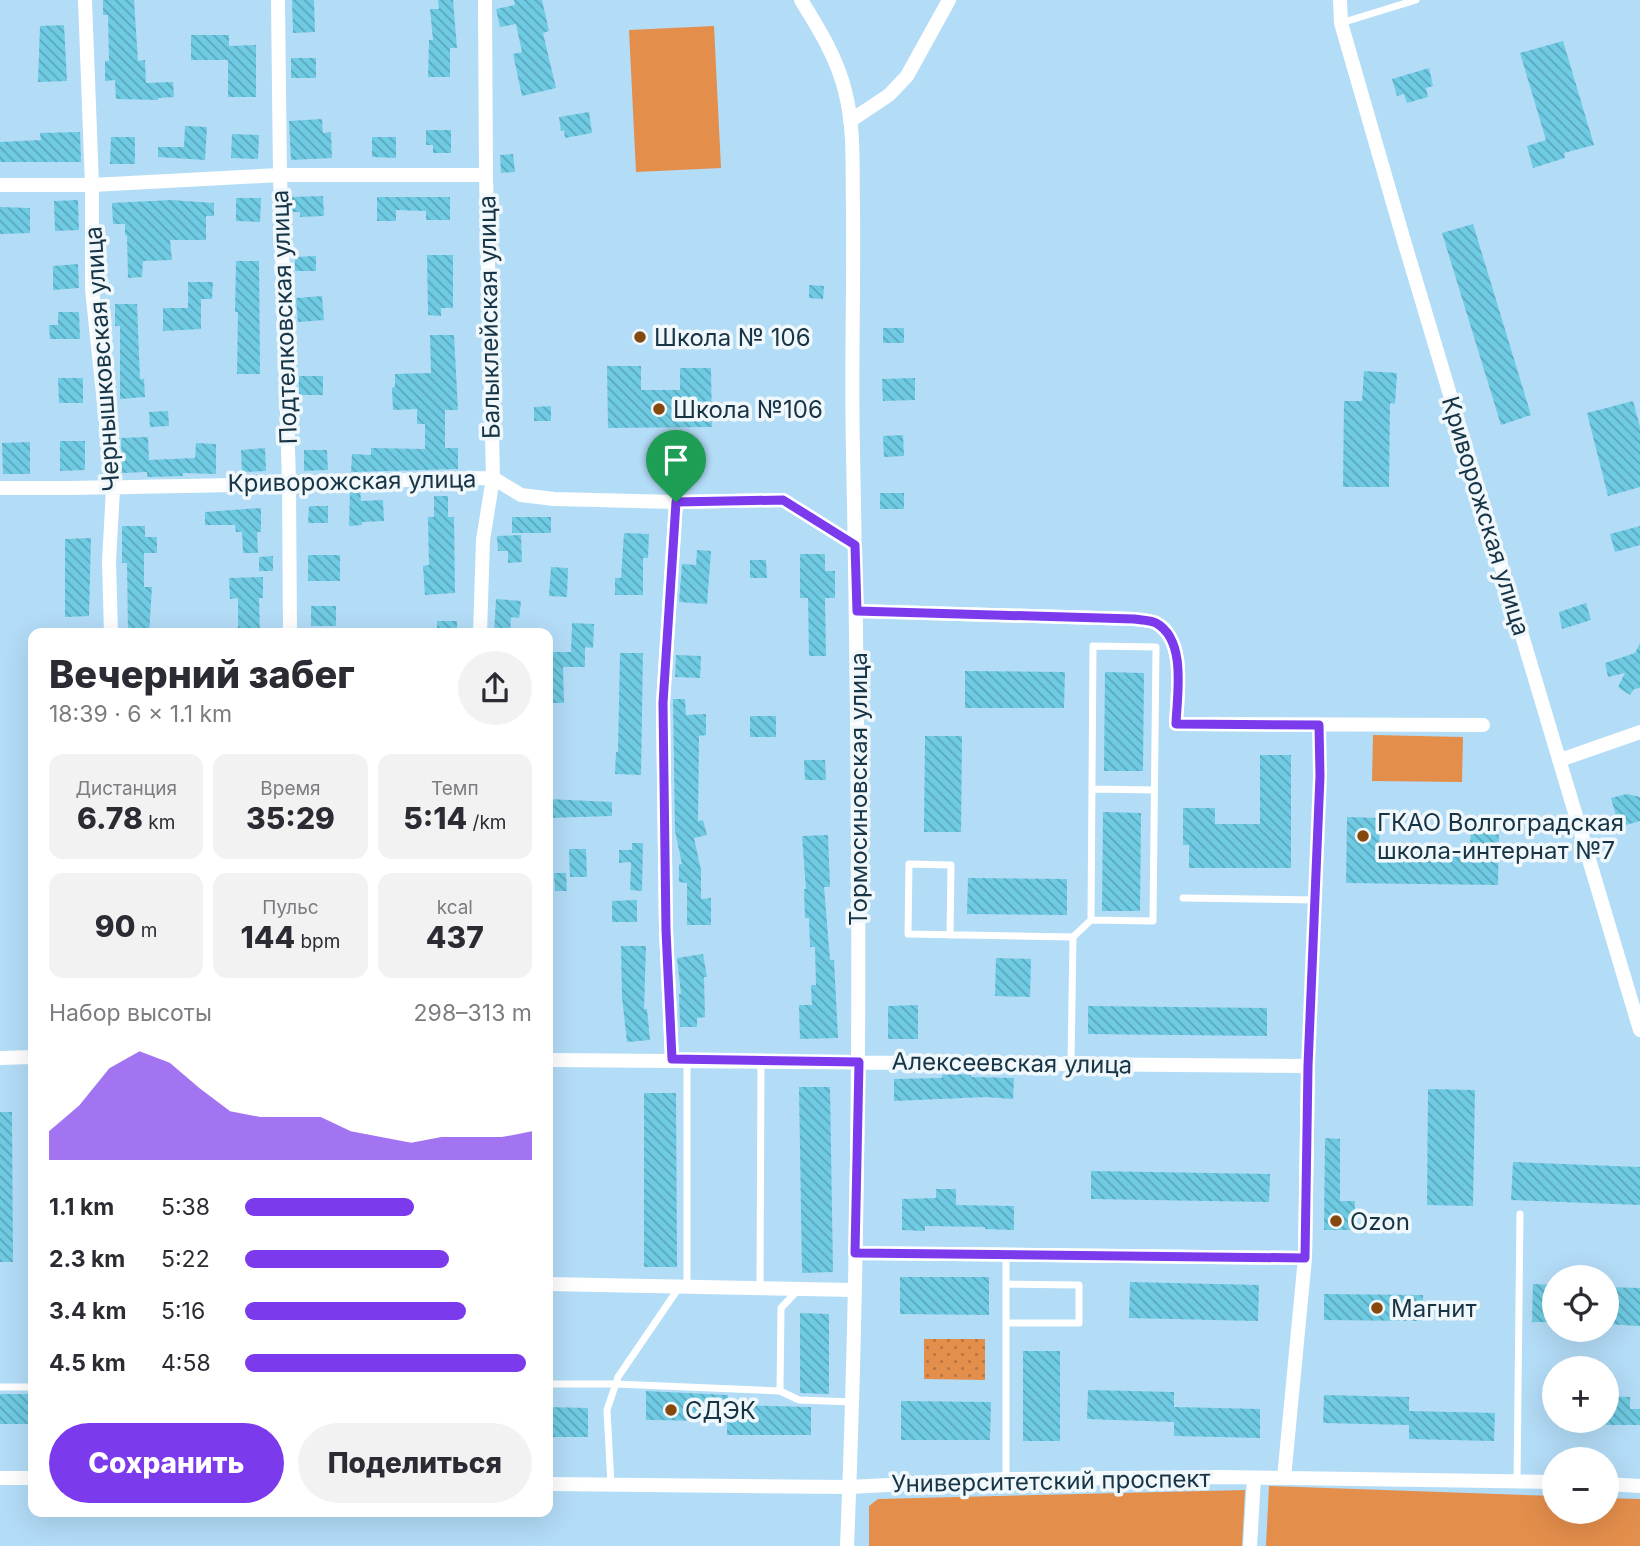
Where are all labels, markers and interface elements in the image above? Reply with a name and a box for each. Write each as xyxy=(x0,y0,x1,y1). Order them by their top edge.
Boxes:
street label: Подтелковская улица xyxy=(265,189,303,445)
street label: Балыклейская улица xyxy=(472,195,506,439)
street label: Чернышковская улица xyxy=(78,225,126,493)
place label: Школа № 106 xyxy=(654,323,811,352)
marker: Школа № 106 xyxy=(632,329,648,345)
street label: Криворожская улица xyxy=(1436,393,1536,639)
place label: Школа №106 xyxy=(673,395,823,424)
marker: Школа №106 xyxy=(651,401,667,417)
pin xyxy=(646,430,706,502)
icon: arrive xyxy=(657,441,695,479)
street label: Криворожская улица xyxy=(227,464,477,498)
text: Вечерний забег xyxy=(49,651,355,697)
button: share xyxy=(458,651,532,725)
street label: Тормосиновская улица xyxy=(844,652,873,926)
text: 18:39 · 6 × 1.1 km xyxy=(49,700,232,728)
text: Дистанция xyxy=(75,777,177,800)
text: Время xyxy=(260,777,321,800)
text: Темп xyxy=(431,777,479,800)
text: 6.78 xyxy=(77,800,143,836)
text: 35:29 xyxy=(246,800,335,836)
text: 5:14 xyxy=(403,800,467,836)
place label: ГКАО Волгоградская школа-интернат №7 xyxy=(1377,808,1624,865)
text: km xyxy=(143,811,175,834)
text: /km xyxy=(467,811,506,834)
marker: ГКАО Волгоградская школа-интернат №7 xyxy=(1355,828,1371,844)
text: Пульс xyxy=(262,896,319,919)
text: kcal xyxy=(437,896,473,919)
text: 90 xyxy=(95,908,135,944)
text: m xyxy=(135,919,157,942)
text: 144 xyxy=(241,919,295,955)
text: 437 xyxy=(426,919,484,955)
text: bpm xyxy=(295,930,340,953)
text: Набор высоты xyxy=(49,999,212,1027)
text: 298–313 m xyxy=(414,999,532,1027)
street label: Алексеевская улица xyxy=(891,1046,1133,1080)
text: 1.1 km xyxy=(49,1193,114,1221)
text: 5:38 xyxy=(161,1193,210,1221)
place label: Ozon xyxy=(1350,1207,1410,1236)
marker: Ozon xyxy=(1328,1213,1344,1229)
text: 2.3 km xyxy=(49,1245,125,1273)
text: 5:22 xyxy=(161,1245,210,1273)
map controls xyxy=(1542,1265,1619,1524)
button: locate xyxy=(1542,1265,1619,1342)
place label: Магнит xyxy=(1391,1294,1477,1323)
text: 3.4 km xyxy=(49,1297,126,1325)
text: 5:16 xyxy=(161,1297,205,1325)
marker: Магнит xyxy=(1369,1300,1385,1316)
text: 4.5 km xyxy=(49,1349,126,1377)
text: 4:58 xyxy=(161,1349,211,1377)
button: + xyxy=(1542,1356,1619,1433)
place label: СДЭК xyxy=(685,1396,756,1425)
marker: СДЭК xyxy=(663,1402,679,1418)
button: Сохранить xyxy=(49,1423,284,1503)
button: Поделиться xyxy=(298,1423,532,1503)
button: − xyxy=(1542,1447,1619,1524)
street label: Университетский проспект xyxy=(891,1464,1211,1498)

